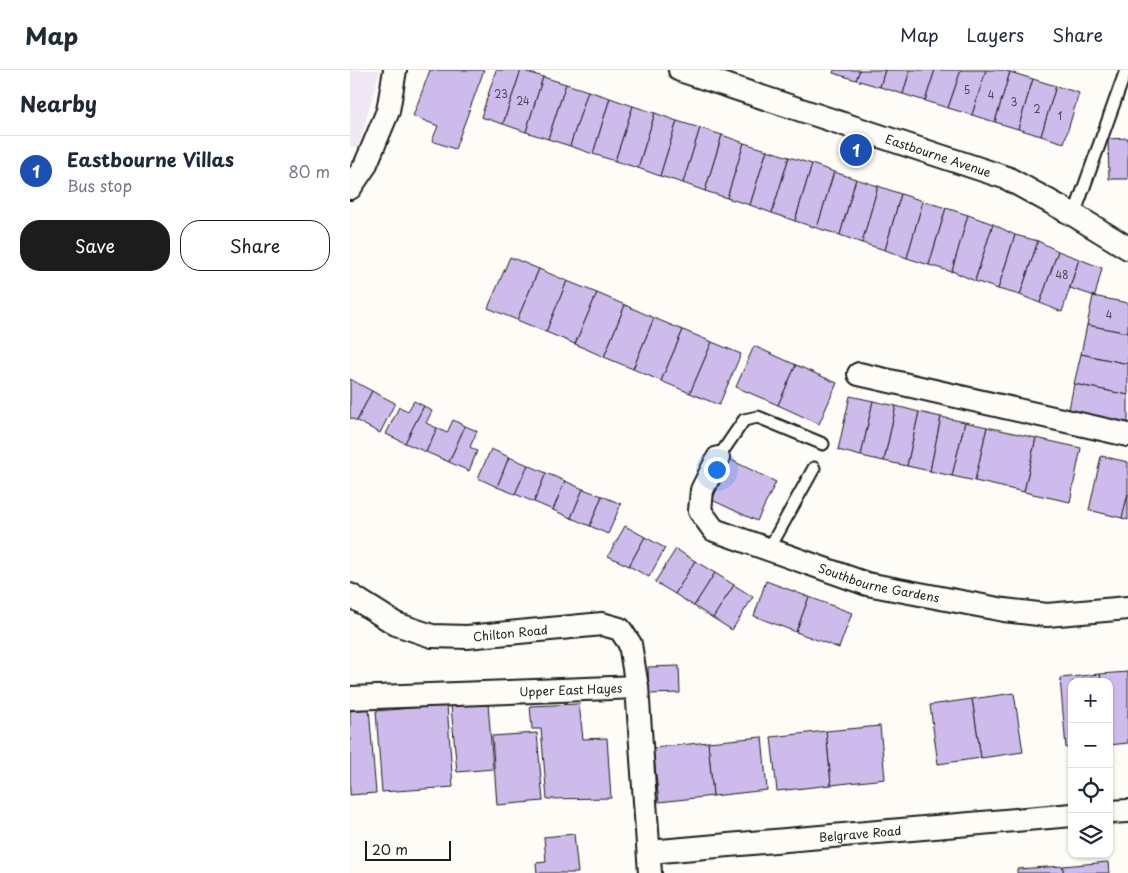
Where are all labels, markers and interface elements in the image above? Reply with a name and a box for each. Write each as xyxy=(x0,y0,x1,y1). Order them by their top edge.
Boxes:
text: Map xyxy=(25,17,78,53)
text: Map xyxy=(900,21,939,48)
text: Layers xyxy=(967,21,1024,48)
text: Share xyxy=(1052,21,1103,48)
house number: 5 xyxy=(964,82,970,97)
house number: 23 xyxy=(494,86,508,101)
text: Nearby xyxy=(20,87,97,119)
house number: 4 xyxy=(988,87,995,102)
house number: 24 xyxy=(516,93,530,108)
house number: 3 xyxy=(1011,94,1017,109)
house number: 2 xyxy=(1033,101,1041,116)
house number: 1 xyxy=(1058,108,1062,123)
street label: Eastbourne Avenue xyxy=(883,129,994,181)
pin: 1 xyxy=(840,131,872,169)
text: Eastbourne Villas xyxy=(67,145,234,173)
text: 1 xyxy=(32,159,40,183)
text: 80 m xyxy=(288,159,330,183)
text: Bus stop xyxy=(67,173,132,197)
button: Save xyxy=(20,220,170,271)
button: Share xyxy=(180,220,330,271)
house number: 48 xyxy=(1056,267,1068,282)
house number: 4 xyxy=(1106,307,1113,322)
your location xyxy=(704,457,730,483)
street label: Southbourne Gardens xyxy=(816,559,941,607)
street label: Chilton Road xyxy=(472,620,549,645)
map controls xyxy=(1068,678,1113,858)
button: + xyxy=(1068,678,1113,723)
street label: Upper East Hayes xyxy=(519,679,623,701)
button: − xyxy=(1068,723,1113,768)
button: locate xyxy=(1068,768,1113,813)
button: layers xyxy=(1068,813,1113,858)
street label: Belgrave Road xyxy=(818,821,902,846)
scale bar xyxy=(365,838,451,861)
text: 20 m xyxy=(372,839,408,860)

